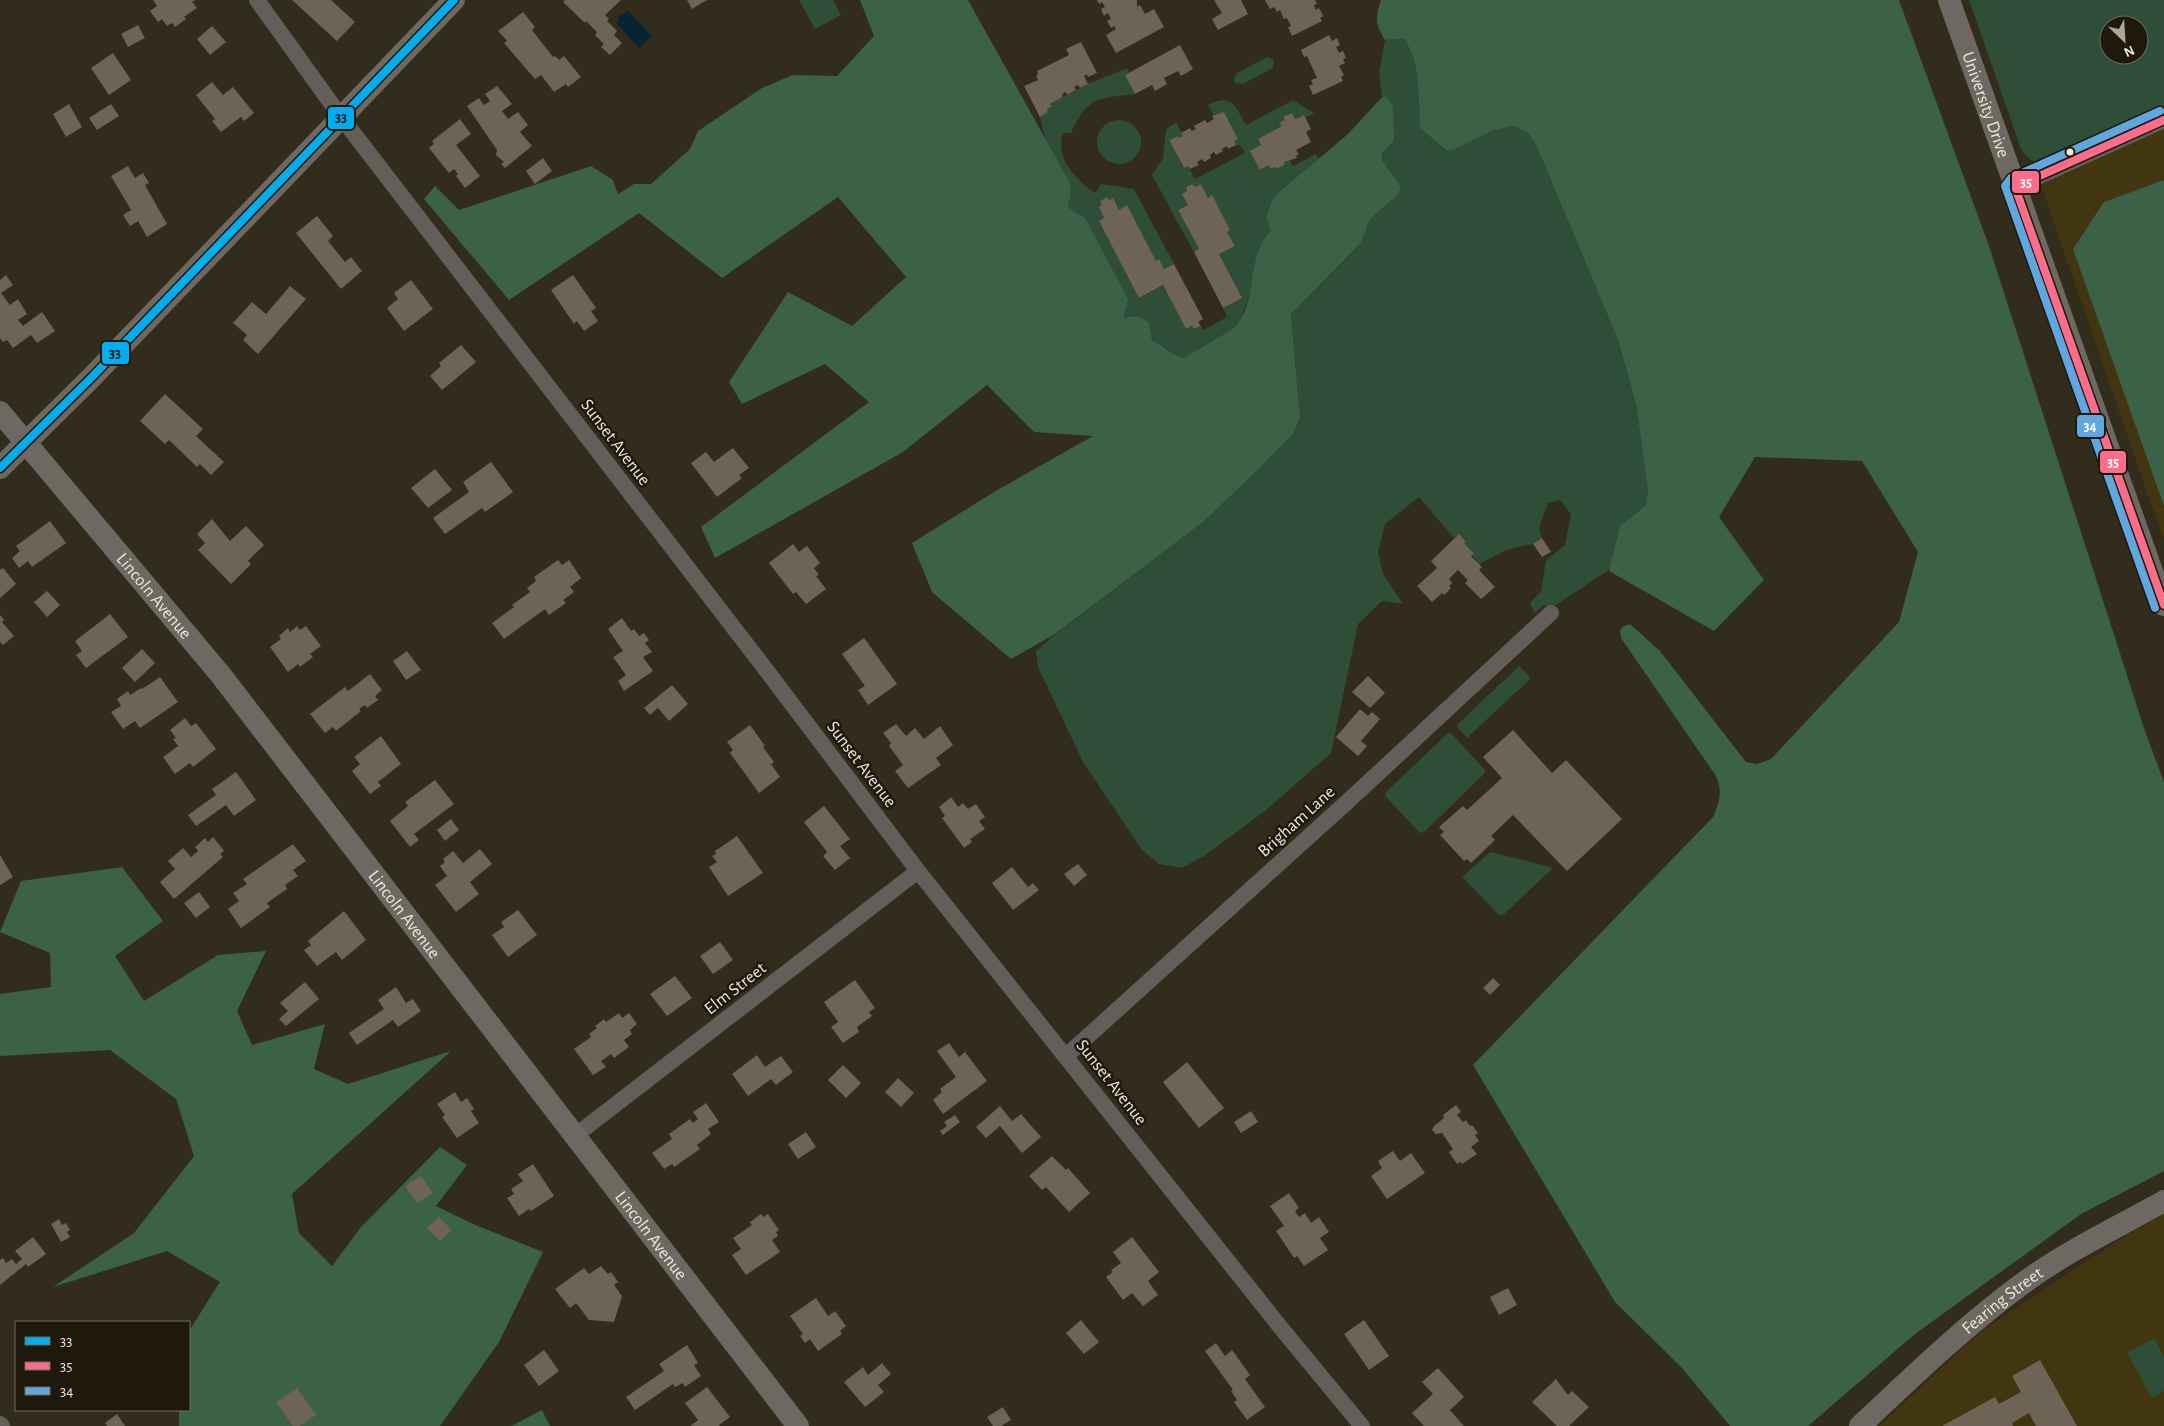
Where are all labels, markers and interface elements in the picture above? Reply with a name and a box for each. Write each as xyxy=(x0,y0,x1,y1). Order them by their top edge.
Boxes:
north arrow xyxy=(2099,15,2149,65)
text: N xyxy=(2122,42,2136,59)
street label: University Drive xyxy=(1958,50,2012,160)
line badge: 33 xyxy=(327,106,355,130)
text: 33 xyxy=(335,111,347,125)
unlabelled marker xyxy=(2065,147,2075,157)
line badge: 35 xyxy=(2011,170,2040,194)
text: 35 xyxy=(2020,176,2032,190)
line badge: 33 xyxy=(101,341,130,365)
text: 33 xyxy=(109,347,121,361)
street label: Sunset Avenue xyxy=(577,396,653,489)
line badge: 34 xyxy=(2076,414,2105,438)
text: 34 xyxy=(2083,420,2097,434)
line badge: 35 xyxy=(2099,450,2127,474)
text: 35 xyxy=(2107,456,2119,470)
street label: Lincoln Avenue xyxy=(113,550,195,643)
street label: Sunset Avenue xyxy=(823,718,899,811)
street label: Brigham Lane xyxy=(1255,783,1339,861)
street label: Lincoln Avenue xyxy=(364,867,443,962)
street label: Elm Street xyxy=(701,959,770,1018)
street label: Sunset Avenue xyxy=(1072,1037,1150,1129)
street label: Lincoln Avenue xyxy=(611,1188,690,1283)
street label: Fearing Street xyxy=(1959,1264,2047,1338)
legend xyxy=(15,1321,190,1411)
text: 33 xyxy=(60,1334,72,1349)
text: 35 xyxy=(60,1359,72,1374)
text: 34 xyxy=(60,1384,73,1399)

